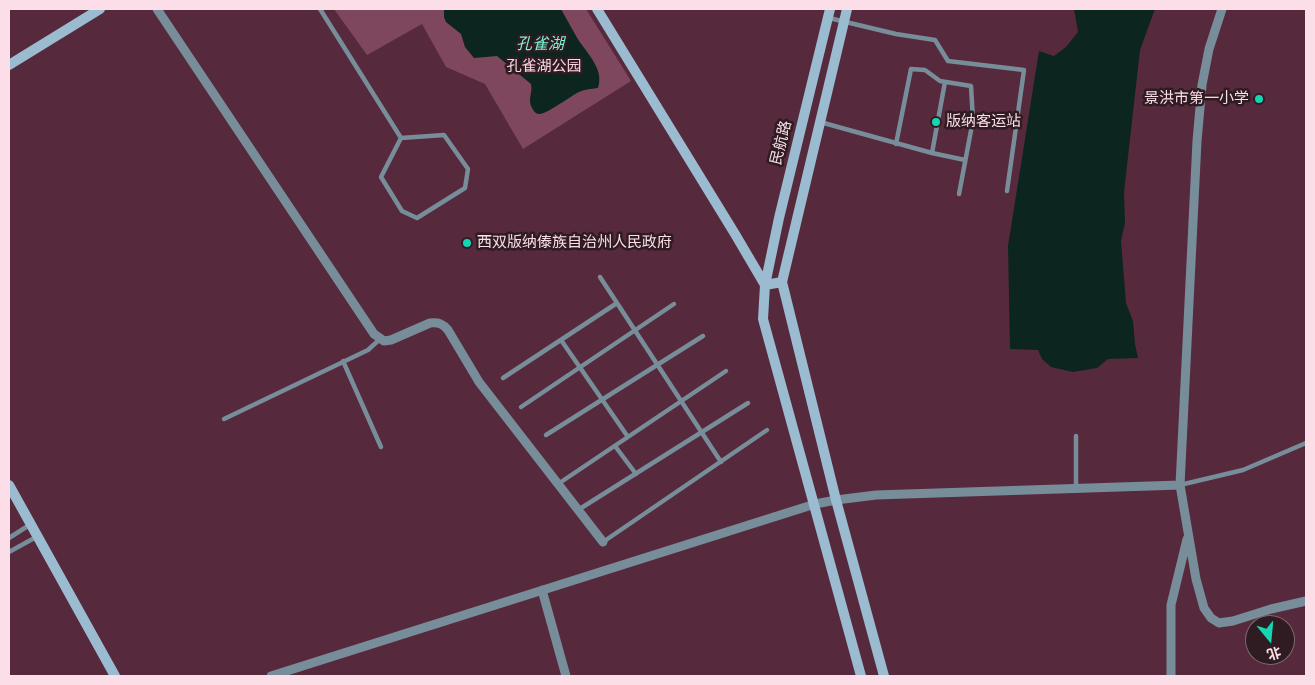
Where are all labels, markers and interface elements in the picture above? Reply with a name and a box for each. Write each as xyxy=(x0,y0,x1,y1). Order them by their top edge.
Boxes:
water label: 孔雀湖 xyxy=(516,35,564,55)
park label: 孔雀湖公园 xyxy=(507,58,581,76)
place label: 景洪市第一小学 xyxy=(1144,90,1249,108)
marker: 景洪市第一小学 xyxy=(1253,93,1265,105)
place label: 版纳客运站 xyxy=(946,113,1021,131)
marker: 版纳客运站 xyxy=(930,116,942,128)
street label: 民航路 xyxy=(768,119,796,167)
place label: 西双版纳傣族自治州人民政府 xyxy=(477,234,672,252)
marker: 西双版纳傣族自治州人民政府 xyxy=(461,237,473,249)
north arrow xyxy=(1245,615,1295,665)
text: 北 xyxy=(1264,642,1284,665)

